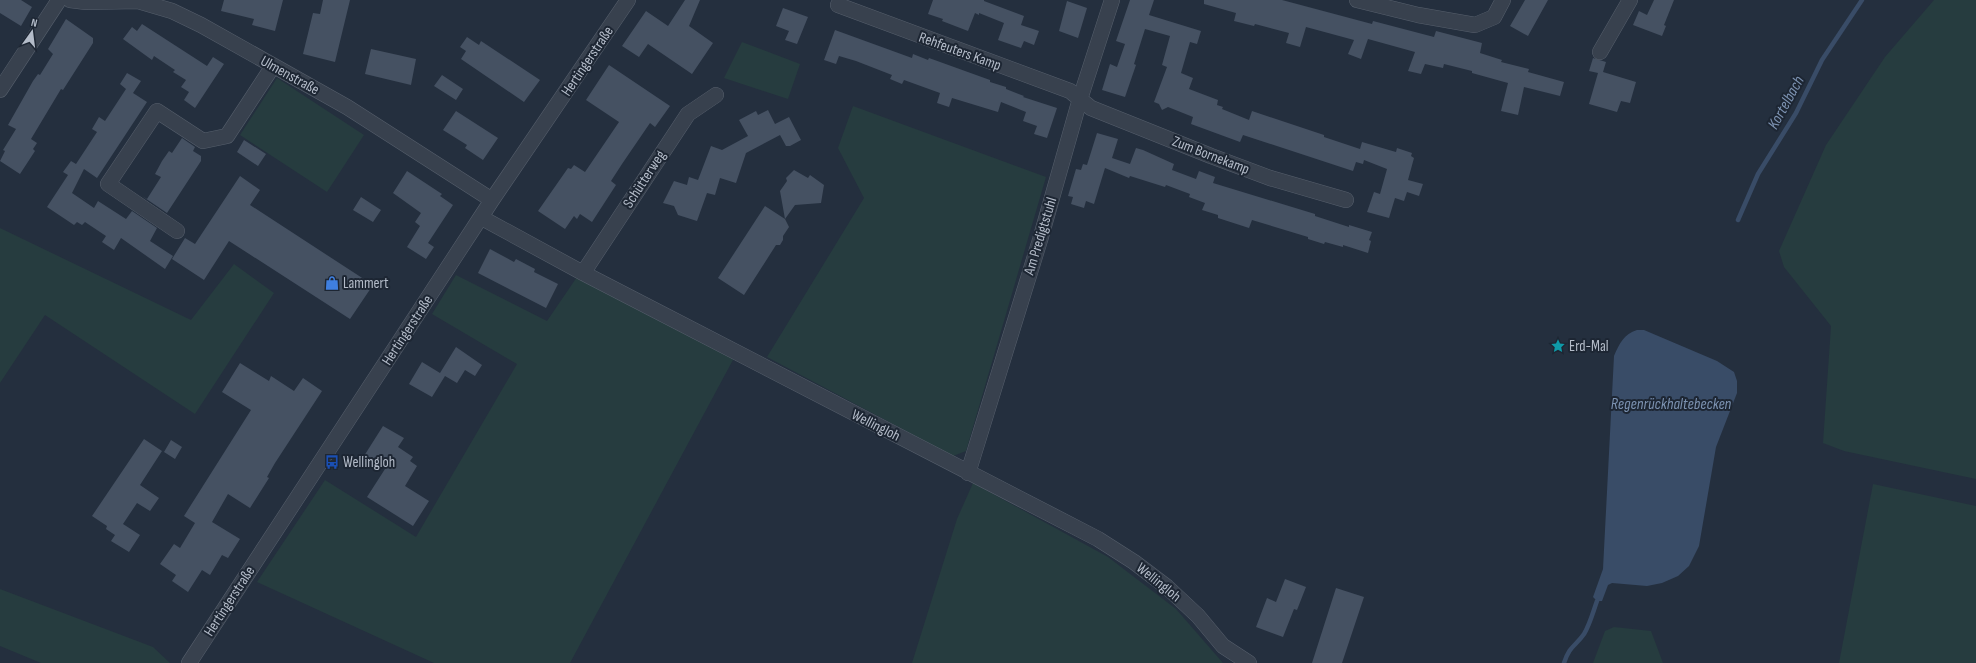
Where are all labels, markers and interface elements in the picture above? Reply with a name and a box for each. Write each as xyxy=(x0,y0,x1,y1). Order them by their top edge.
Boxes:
north arrow xyxy=(12,12,52,52)
text: N xyxy=(30,16,39,30)
street label: Hertingerstraße xyxy=(557,23,618,100)
street label: Rehfeuters Kamp xyxy=(916,28,1004,75)
street label: Ulmenstraße xyxy=(257,52,323,99)
water label: Kortelbach xyxy=(1764,73,1809,133)
street label: Zum Bornekamp xyxy=(1169,132,1252,179)
street label: Schütterweg xyxy=(619,147,670,212)
street label: Am Predigtstuhl xyxy=(1019,195,1061,278)
place label: Lammert xyxy=(343,274,389,293)
shop icon: Lammert xyxy=(324,275,340,291)
street label: Hertingerstraße xyxy=(378,292,437,369)
place label: Erd-Mal xyxy=(1569,337,1609,356)
place icon: Erd-Mal xyxy=(1550,338,1566,354)
water label: Regenrückhaltebecken xyxy=(1611,395,1732,414)
street label: Wellingloh xyxy=(848,405,903,446)
place label: Wellingloh xyxy=(343,453,395,472)
bus stop icon: Wellingloh xyxy=(324,454,340,470)
street label: Wellingloh xyxy=(1132,559,1185,606)
street label: Hertingerstraße xyxy=(200,563,259,640)

